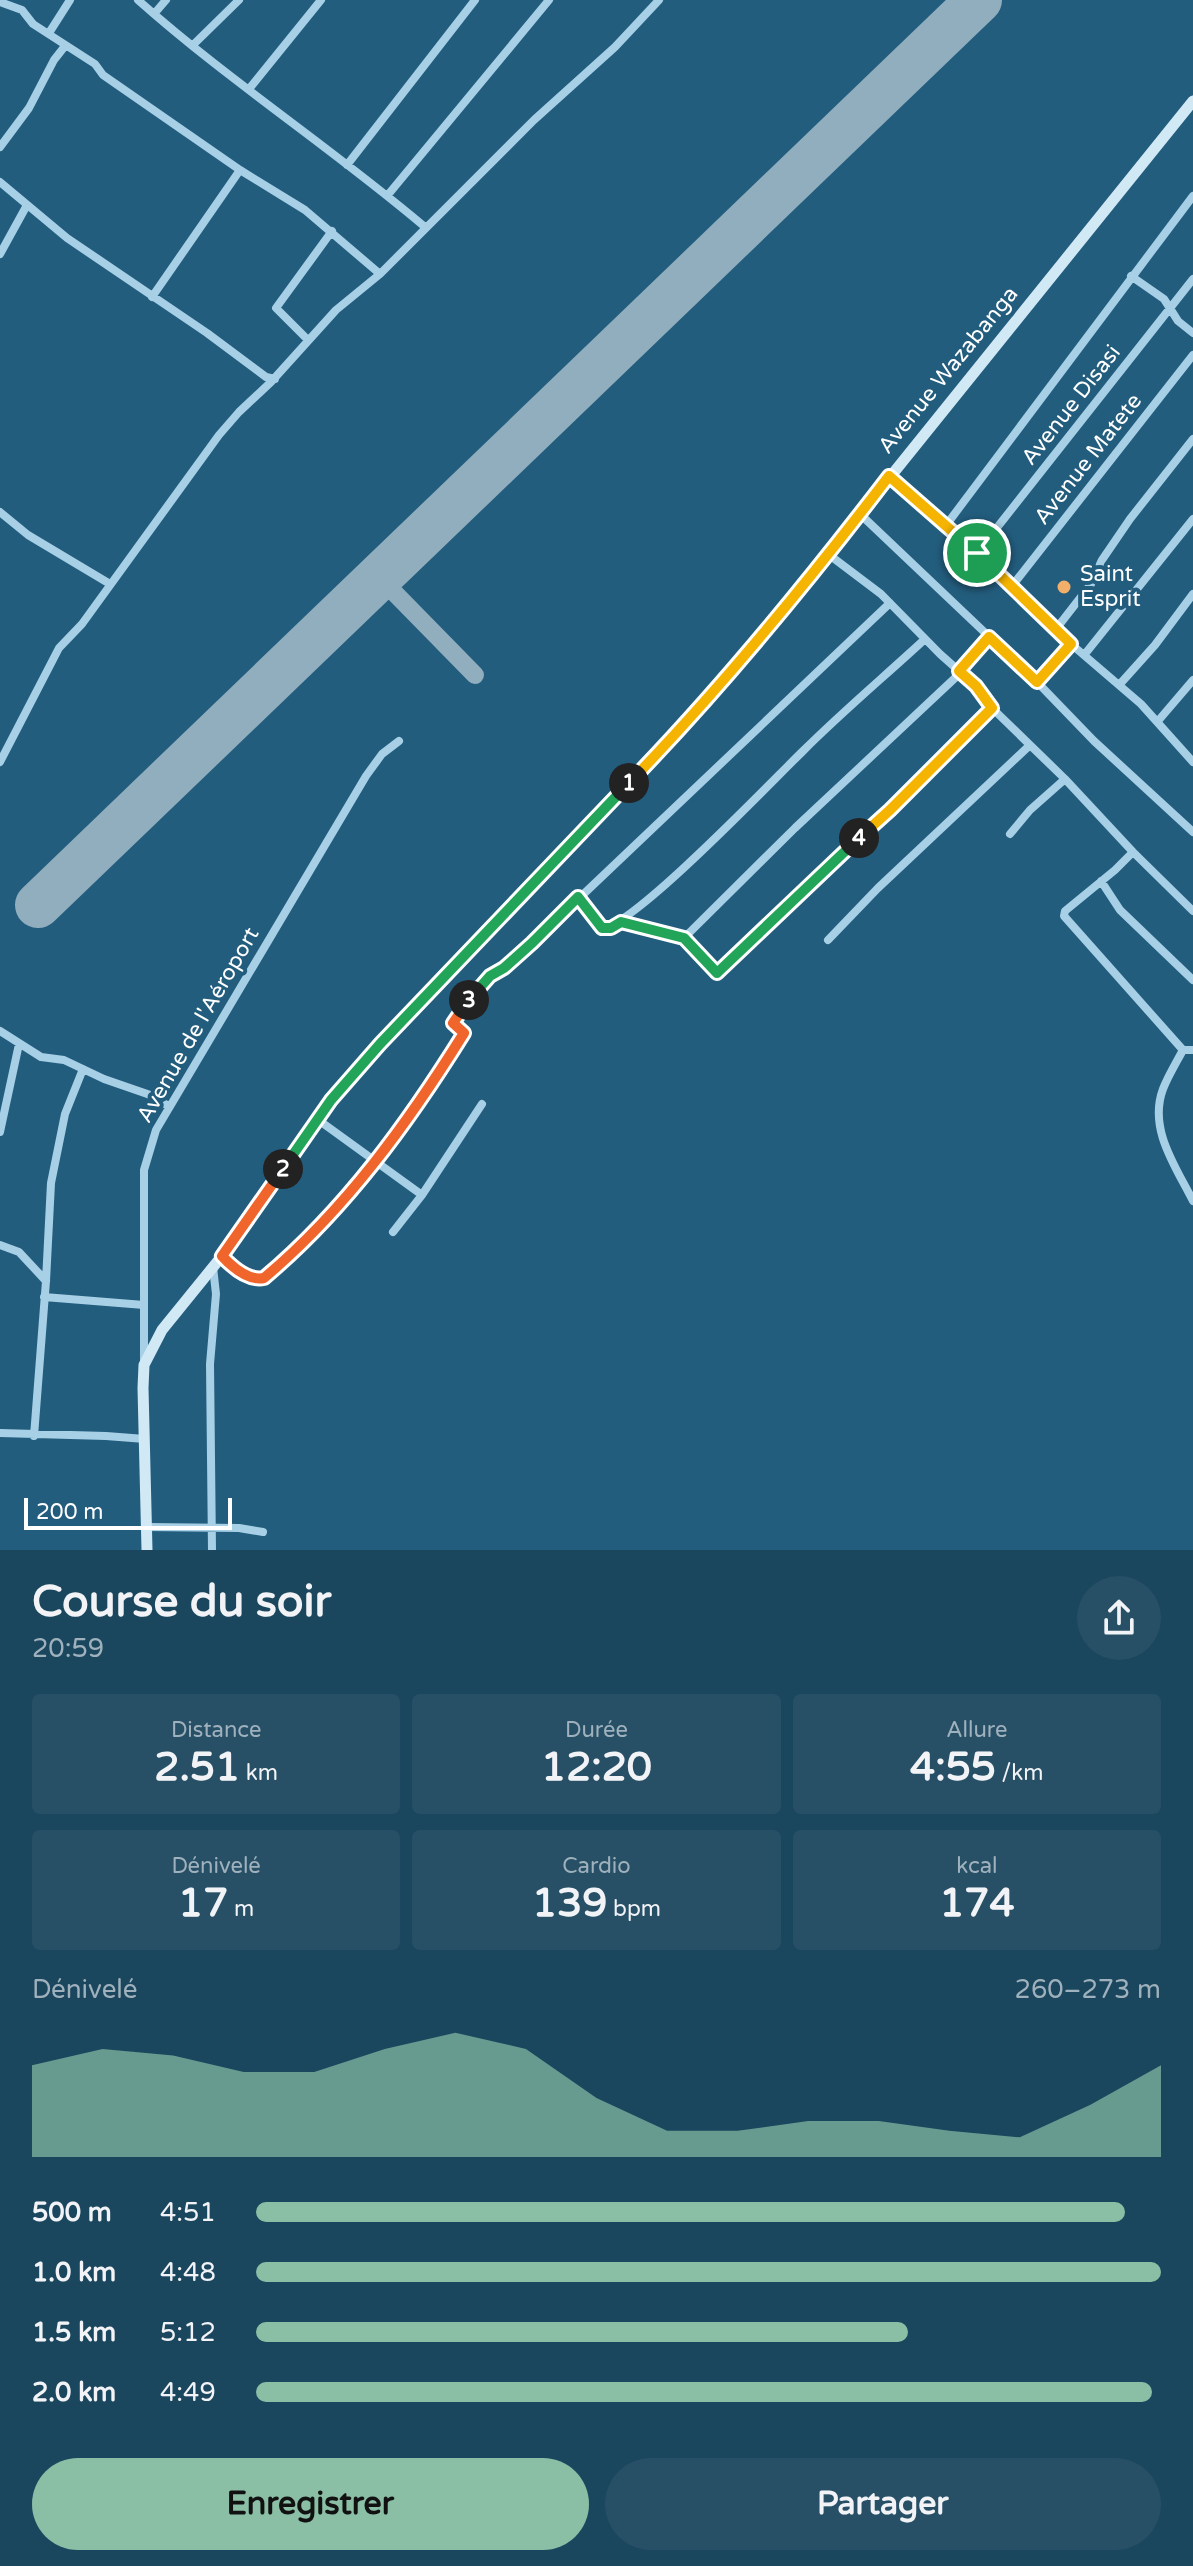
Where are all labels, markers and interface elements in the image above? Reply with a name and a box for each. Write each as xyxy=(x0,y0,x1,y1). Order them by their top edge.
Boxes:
street label: Avenue Wazabanga xyxy=(873,281,1023,459)
street label: Avenue Disasi xyxy=(1016,340,1126,470)
street label: Avenue Matete xyxy=(1029,388,1147,530)
pin xyxy=(943,519,1011,587)
icon: arrive xyxy=(955,531,999,575)
place label: Saint Esprit xyxy=(1080,561,1141,612)
marker: Saint Esprit xyxy=(1055,578,1073,596)
pin: 1 xyxy=(609,763,649,803)
text: 1 xyxy=(622,770,636,796)
pin: 4 xyxy=(839,818,879,858)
text: 4 xyxy=(852,825,866,851)
street label: Avenue de l'Aéroport xyxy=(131,923,265,1127)
pin: 3 xyxy=(449,980,489,1020)
text: 3 xyxy=(462,987,476,1013)
pin: 2 xyxy=(263,1149,303,1189)
text: 2 xyxy=(276,1156,290,1182)
scale bar xyxy=(24,1494,232,1530)
text: 200 m xyxy=(36,1499,103,1525)
text: Course du soir xyxy=(32,1576,331,1629)
button: share xyxy=(1077,1576,1161,1660)
text: 20:59 xyxy=(32,1633,104,1664)
text: Distance xyxy=(171,1717,261,1743)
text: Durée xyxy=(565,1717,628,1743)
text: Allure xyxy=(946,1717,1007,1743)
text: 2.51 xyxy=(154,1743,240,1791)
text: 12:20 xyxy=(541,1743,652,1791)
text: 4:55 xyxy=(910,1743,996,1791)
text: km xyxy=(240,1760,278,1786)
text: /km xyxy=(996,1760,1044,1786)
text: Dénivelé xyxy=(172,1853,261,1879)
text: Cardio xyxy=(562,1853,631,1879)
text: kcal xyxy=(956,1853,998,1879)
text: 17 xyxy=(178,1879,228,1927)
text: 139 xyxy=(532,1879,607,1927)
text: 174 xyxy=(939,1879,1015,1927)
text: m xyxy=(228,1896,254,1922)
text: bpm xyxy=(607,1896,661,1922)
text: Dénivelé xyxy=(32,1974,138,2005)
text: 260–273 m xyxy=(1015,1974,1161,2005)
text: 500 m xyxy=(32,2197,112,2228)
text: 4:51 xyxy=(160,2197,216,2228)
text: 1.0 km xyxy=(32,2257,116,2288)
text: 4:48 xyxy=(160,2257,216,2288)
text: 1.5 km xyxy=(32,2317,116,2348)
text: 5:12 xyxy=(160,2317,216,2348)
text: 2.0 km xyxy=(32,2377,116,2408)
text: 4:49 xyxy=(160,2377,216,2408)
button: Enregistrer xyxy=(32,2458,589,2550)
button: Partager xyxy=(605,2458,1161,2550)

